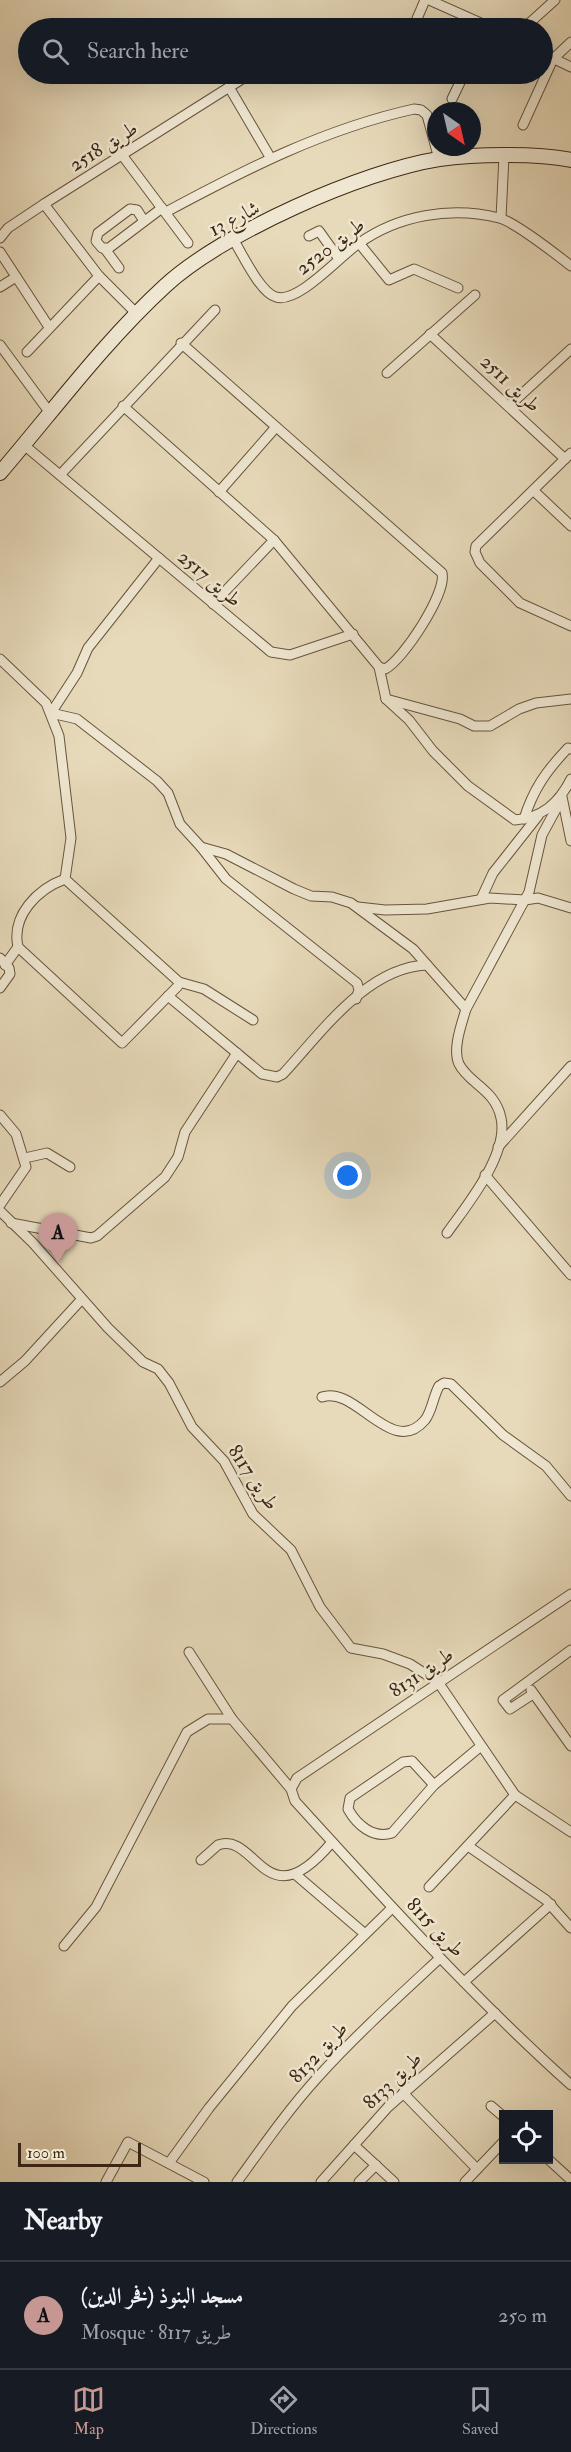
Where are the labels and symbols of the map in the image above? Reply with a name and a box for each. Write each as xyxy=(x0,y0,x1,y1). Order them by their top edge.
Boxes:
north arrow xyxy=(427,102,481,156)
street label: طريق 2518 xyxy=(64,116,142,177)
street label: شارع 13 xyxy=(205,195,266,246)
street label: طريق 2520 xyxy=(291,212,370,280)
street label: طريق 2511 xyxy=(475,349,546,418)
street label: طريق 2517 xyxy=(173,544,247,612)
your location xyxy=(333,1161,362,1190)
pin: A xyxy=(38,1214,78,1263)
street label: طريق 8117 xyxy=(223,1440,285,1515)
street label: طريق 8131 xyxy=(384,1642,458,1703)
street label: طريق 8115 xyxy=(401,1892,470,1962)
street label: طريق 8132 xyxy=(284,2016,353,2088)
street label: طريق 8133 xyxy=(358,2046,427,2115)
scale bar xyxy=(18,2140,141,2168)

